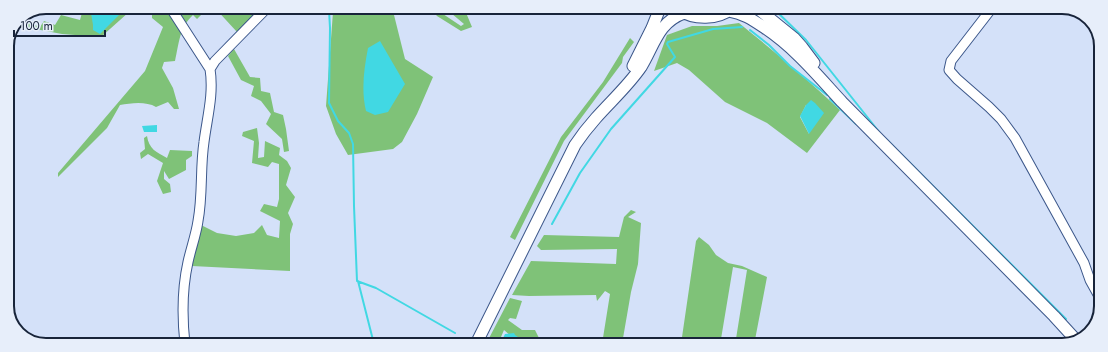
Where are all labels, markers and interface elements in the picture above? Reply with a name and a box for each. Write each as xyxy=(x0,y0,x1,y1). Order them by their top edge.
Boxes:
scale bar xyxy=(14,12,105,38)
text: 100 m xyxy=(20,17,53,35)

